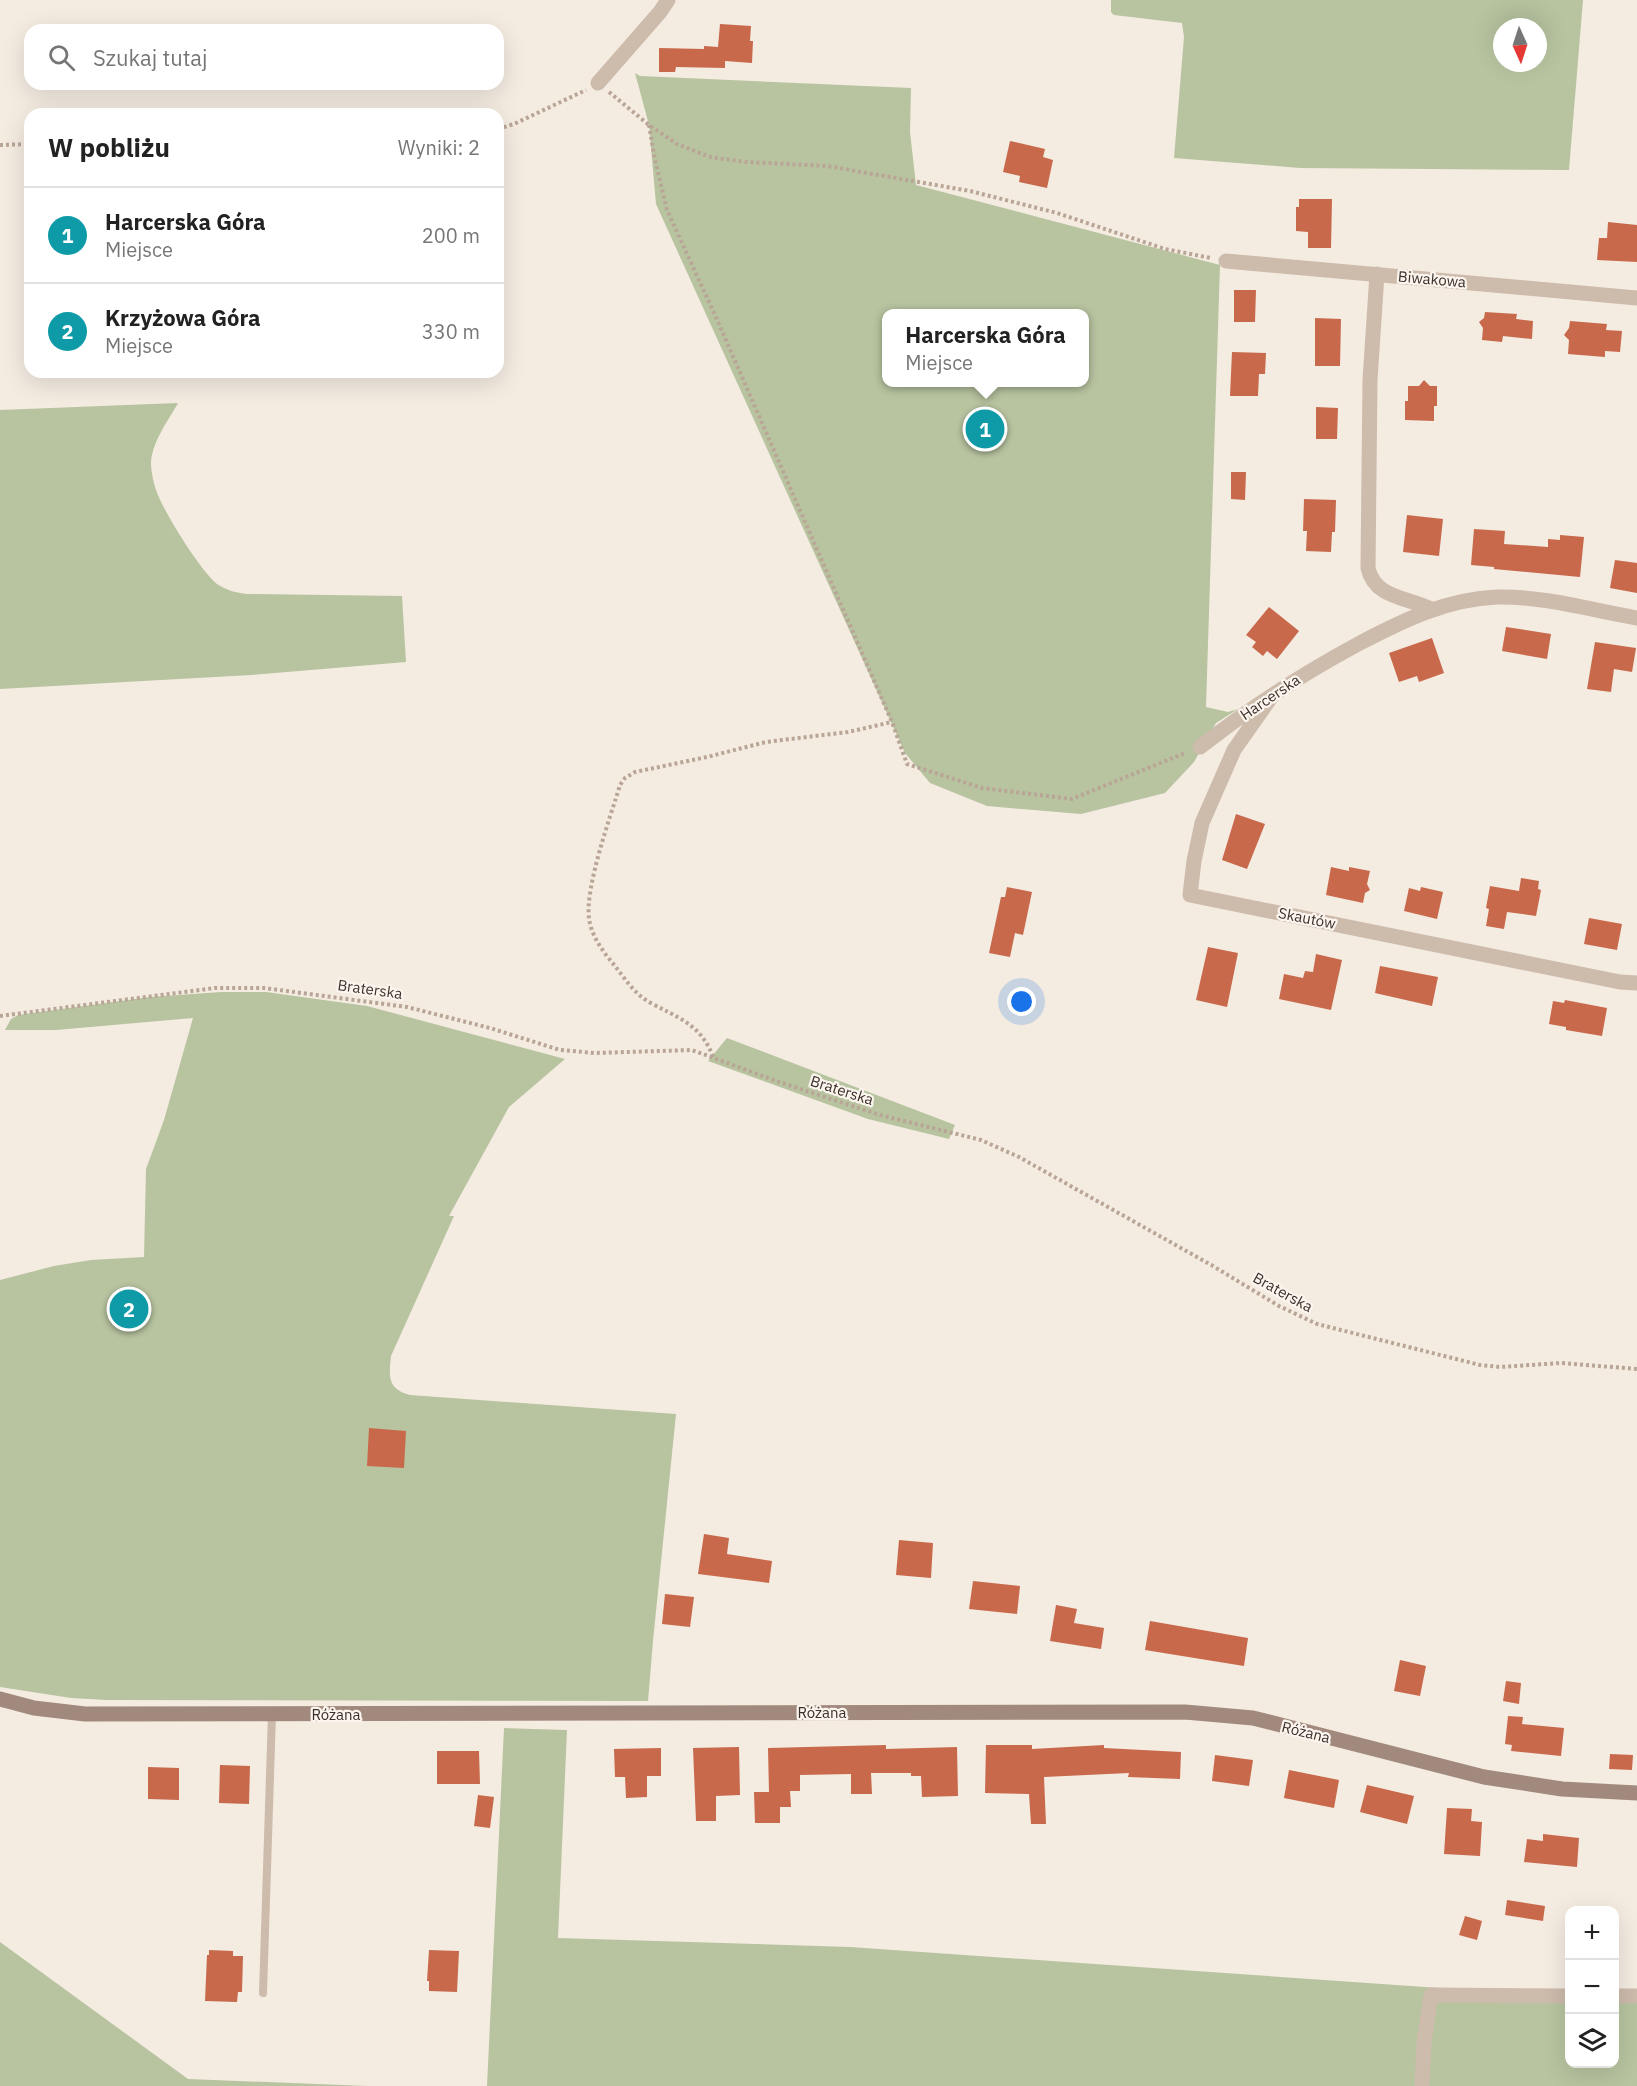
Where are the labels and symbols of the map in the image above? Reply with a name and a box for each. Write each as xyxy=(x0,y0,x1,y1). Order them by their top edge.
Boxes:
north arrow xyxy=(1493,18,1547,72)
street label: Biwakowa xyxy=(1397,267,1467,291)
pin: 1 xyxy=(966,406,1004,452)
street label: Harcerska xyxy=(1236,670,1304,724)
street label: Skautów xyxy=(1277,903,1338,933)
street label: Braterska xyxy=(336,975,404,1003)
your location xyxy=(1007,987,1036,1016)
street label: Braterska xyxy=(808,1071,876,1109)
street label: Braterska xyxy=(1250,1268,1316,1316)
pin: 2 xyxy=(110,1286,148,1332)
street label: Różana xyxy=(797,1703,847,1722)
street label: Różana xyxy=(311,1705,361,1724)
street label: Różana xyxy=(1280,1717,1332,1747)

